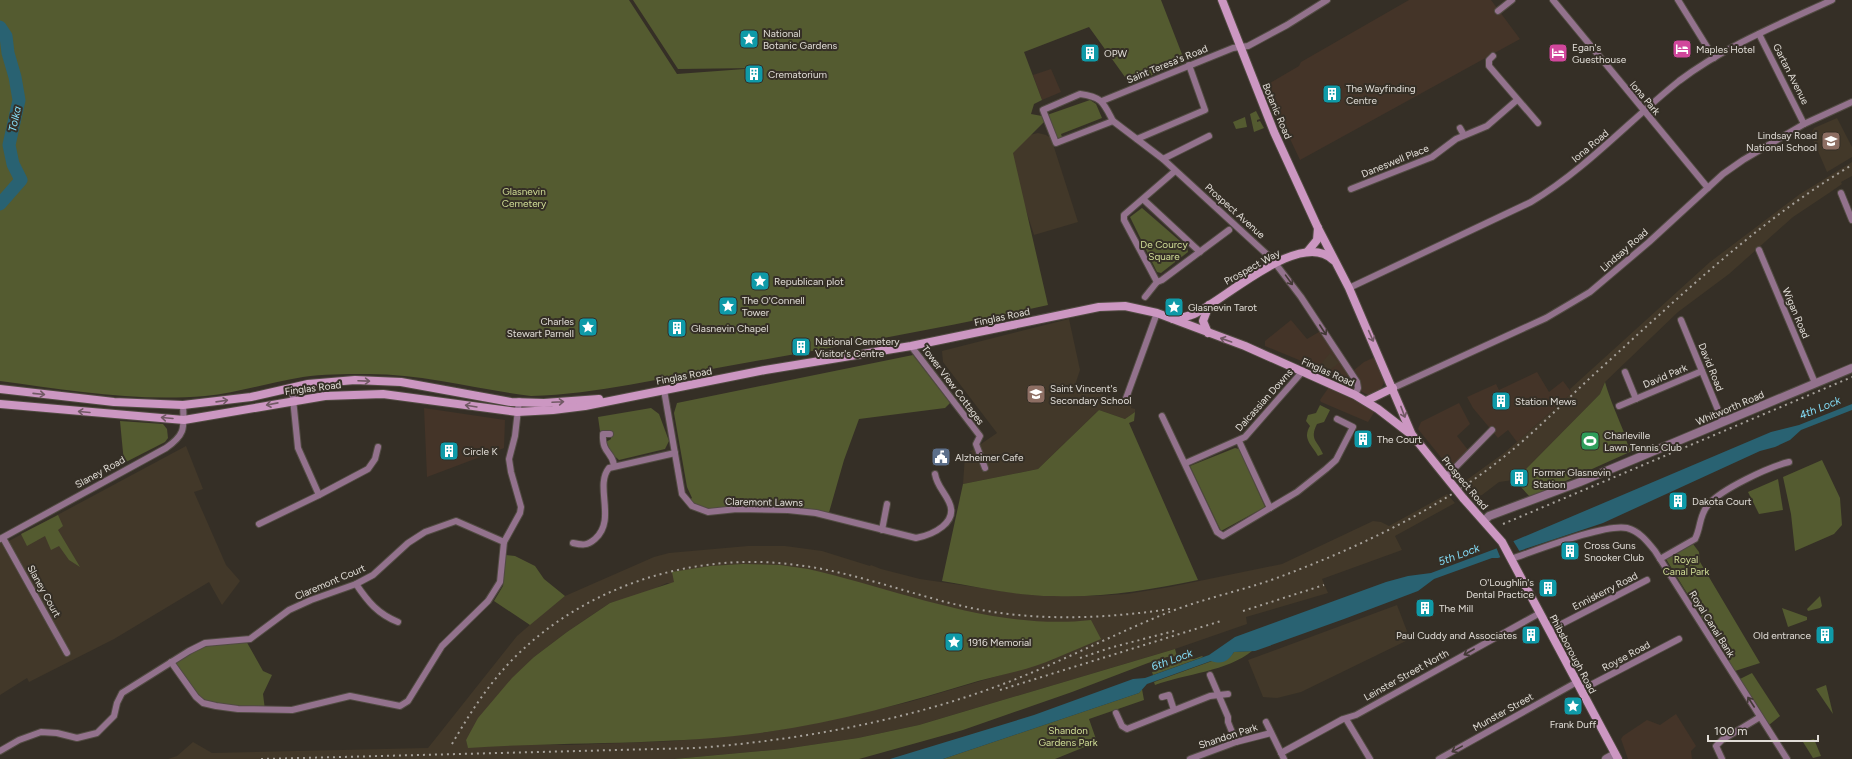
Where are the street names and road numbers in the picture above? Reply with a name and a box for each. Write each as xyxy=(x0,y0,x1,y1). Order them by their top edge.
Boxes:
street label: Gartan Avenue xyxy=(1770,41,1812,107)
street label: Saint Teresa's Road xyxy=(1124,42,1210,86)
street label: Iona Park xyxy=(1627,78,1663,118)
street label: Botanic Road xyxy=(1259,81,1295,141)
street label: Iona Road xyxy=(1569,127,1611,165)
street label: Daneswell Place xyxy=(1359,141,1431,180)
street label: Prospect Avenue xyxy=(1202,181,1268,242)
street label: Lindsay Road xyxy=(1597,226,1651,274)
street label: Prospect Way xyxy=(1222,246,1283,288)
street label: Wigan Road xyxy=(1779,286,1813,340)
street label: Finglas Road xyxy=(973,305,1031,329)
street label: David Road xyxy=(1695,341,1727,393)
street label: Tower View Cottages xyxy=(919,343,987,428)
street label: Finglas Road xyxy=(1299,355,1357,390)
street label: David Park xyxy=(1641,361,1689,391)
street label: Finglas Road xyxy=(655,364,713,388)
street label: Dalcassian Downs xyxy=(1232,366,1296,434)
street label: Finglas Road xyxy=(284,378,342,398)
street label: Whitworth Road xyxy=(1694,388,1766,428)
street label: Slaney Road xyxy=(73,453,127,491)
street label: Prospect Road xyxy=(1439,454,1491,512)
street label: Claremont Lawns xyxy=(725,495,803,509)
street label: Claremont Court xyxy=(293,561,367,603)
street label: Slaney Court xyxy=(24,563,64,620)
street label: Enniskerry Road xyxy=(1570,569,1640,613)
street label: Royal Canal Bank xyxy=(1686,588,1738,660)
street label: Phibsborough Road xyxy=(1547,612,1599,696)
street label: Royse Road xyxy=(1600,638,1652,674)
street label: Leinster Street North xyxy=(1361,646,1451,704)
street label: Munster Street xyxy=(1470,690,1536,734)
street label: Shandon Park xyxy=(1197,720,1259,752)

